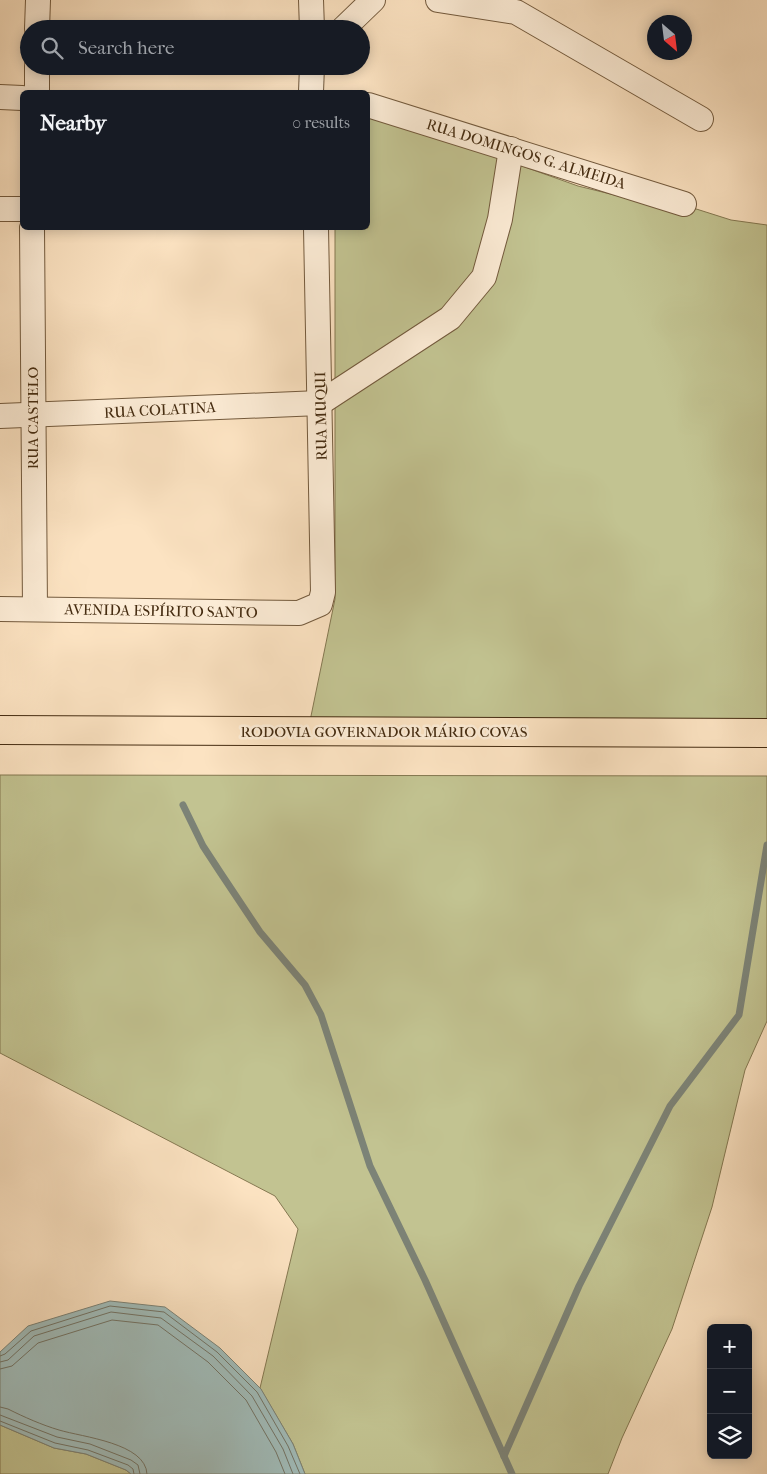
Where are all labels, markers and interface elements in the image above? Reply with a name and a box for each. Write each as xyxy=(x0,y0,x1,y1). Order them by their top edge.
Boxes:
north arrow xyxy=(647,15,692,60)
search box xyxy=(20,20,370,75)
icon: search xyxy=(38,34,66,62)
text: Search here xyxy=(78,37,174,59)
text: Nearby xyxy=(40,111,106,135)
text: 0 results xyxy=(292,113,350,132)
street label: RUA DOMINGOS G. ALMEIDA xyxy=(424,115,628,193)
street label: RUA CASTELO xyxy=(24,367,42,469)
street label: RUA MUQUI xyxy=(311,371,331,461)
street label: RUA COLATINA xyxy=(104,398,217,422)
street label: AVENIDA ESPÍRITO SANTO xyxy=(63,600,258,622)
street label: RODOVIA GOVERNADOR MÁRIO COVAS xyxy=(241,723,528,741)
map controls xyxy=(707,1324,752,1459)
button: + xyxy=(707,1324,752,1369)
button: − xyxy=(707,1369,752,1414)
button: layers xyxy=(707,1414,752,1459)

